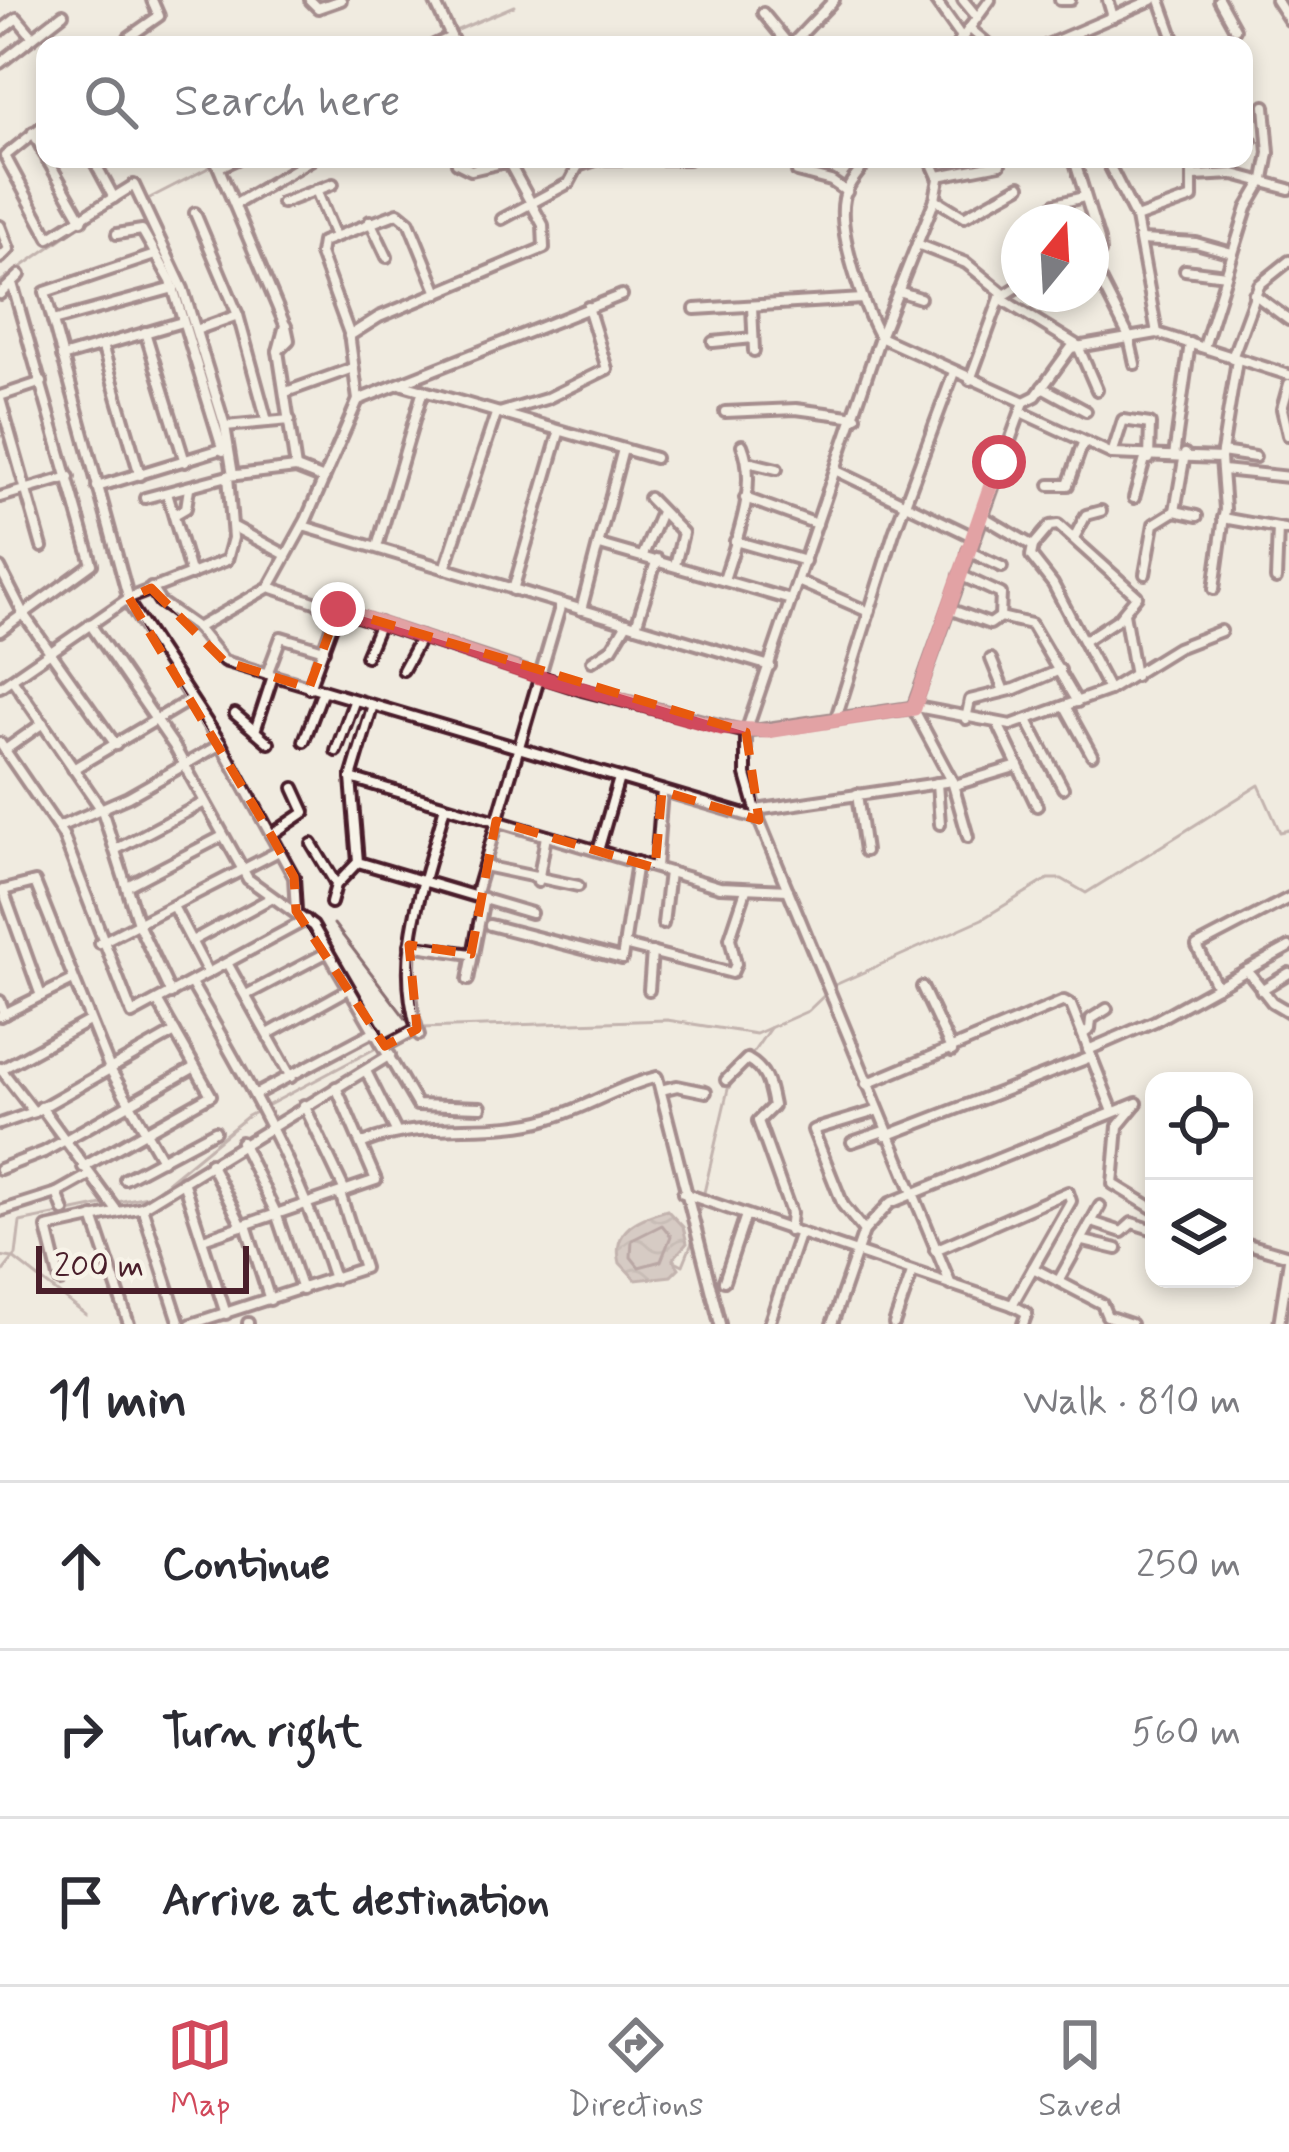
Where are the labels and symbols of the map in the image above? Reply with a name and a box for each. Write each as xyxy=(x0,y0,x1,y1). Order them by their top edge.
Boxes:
north arrow xyxy=(1001,204,1109,312)
route start xyxy=(972,435,1026,489)
route end xyxy=(311,582,365,636)
scale bar xyxy=(36,1240,249,1293)

